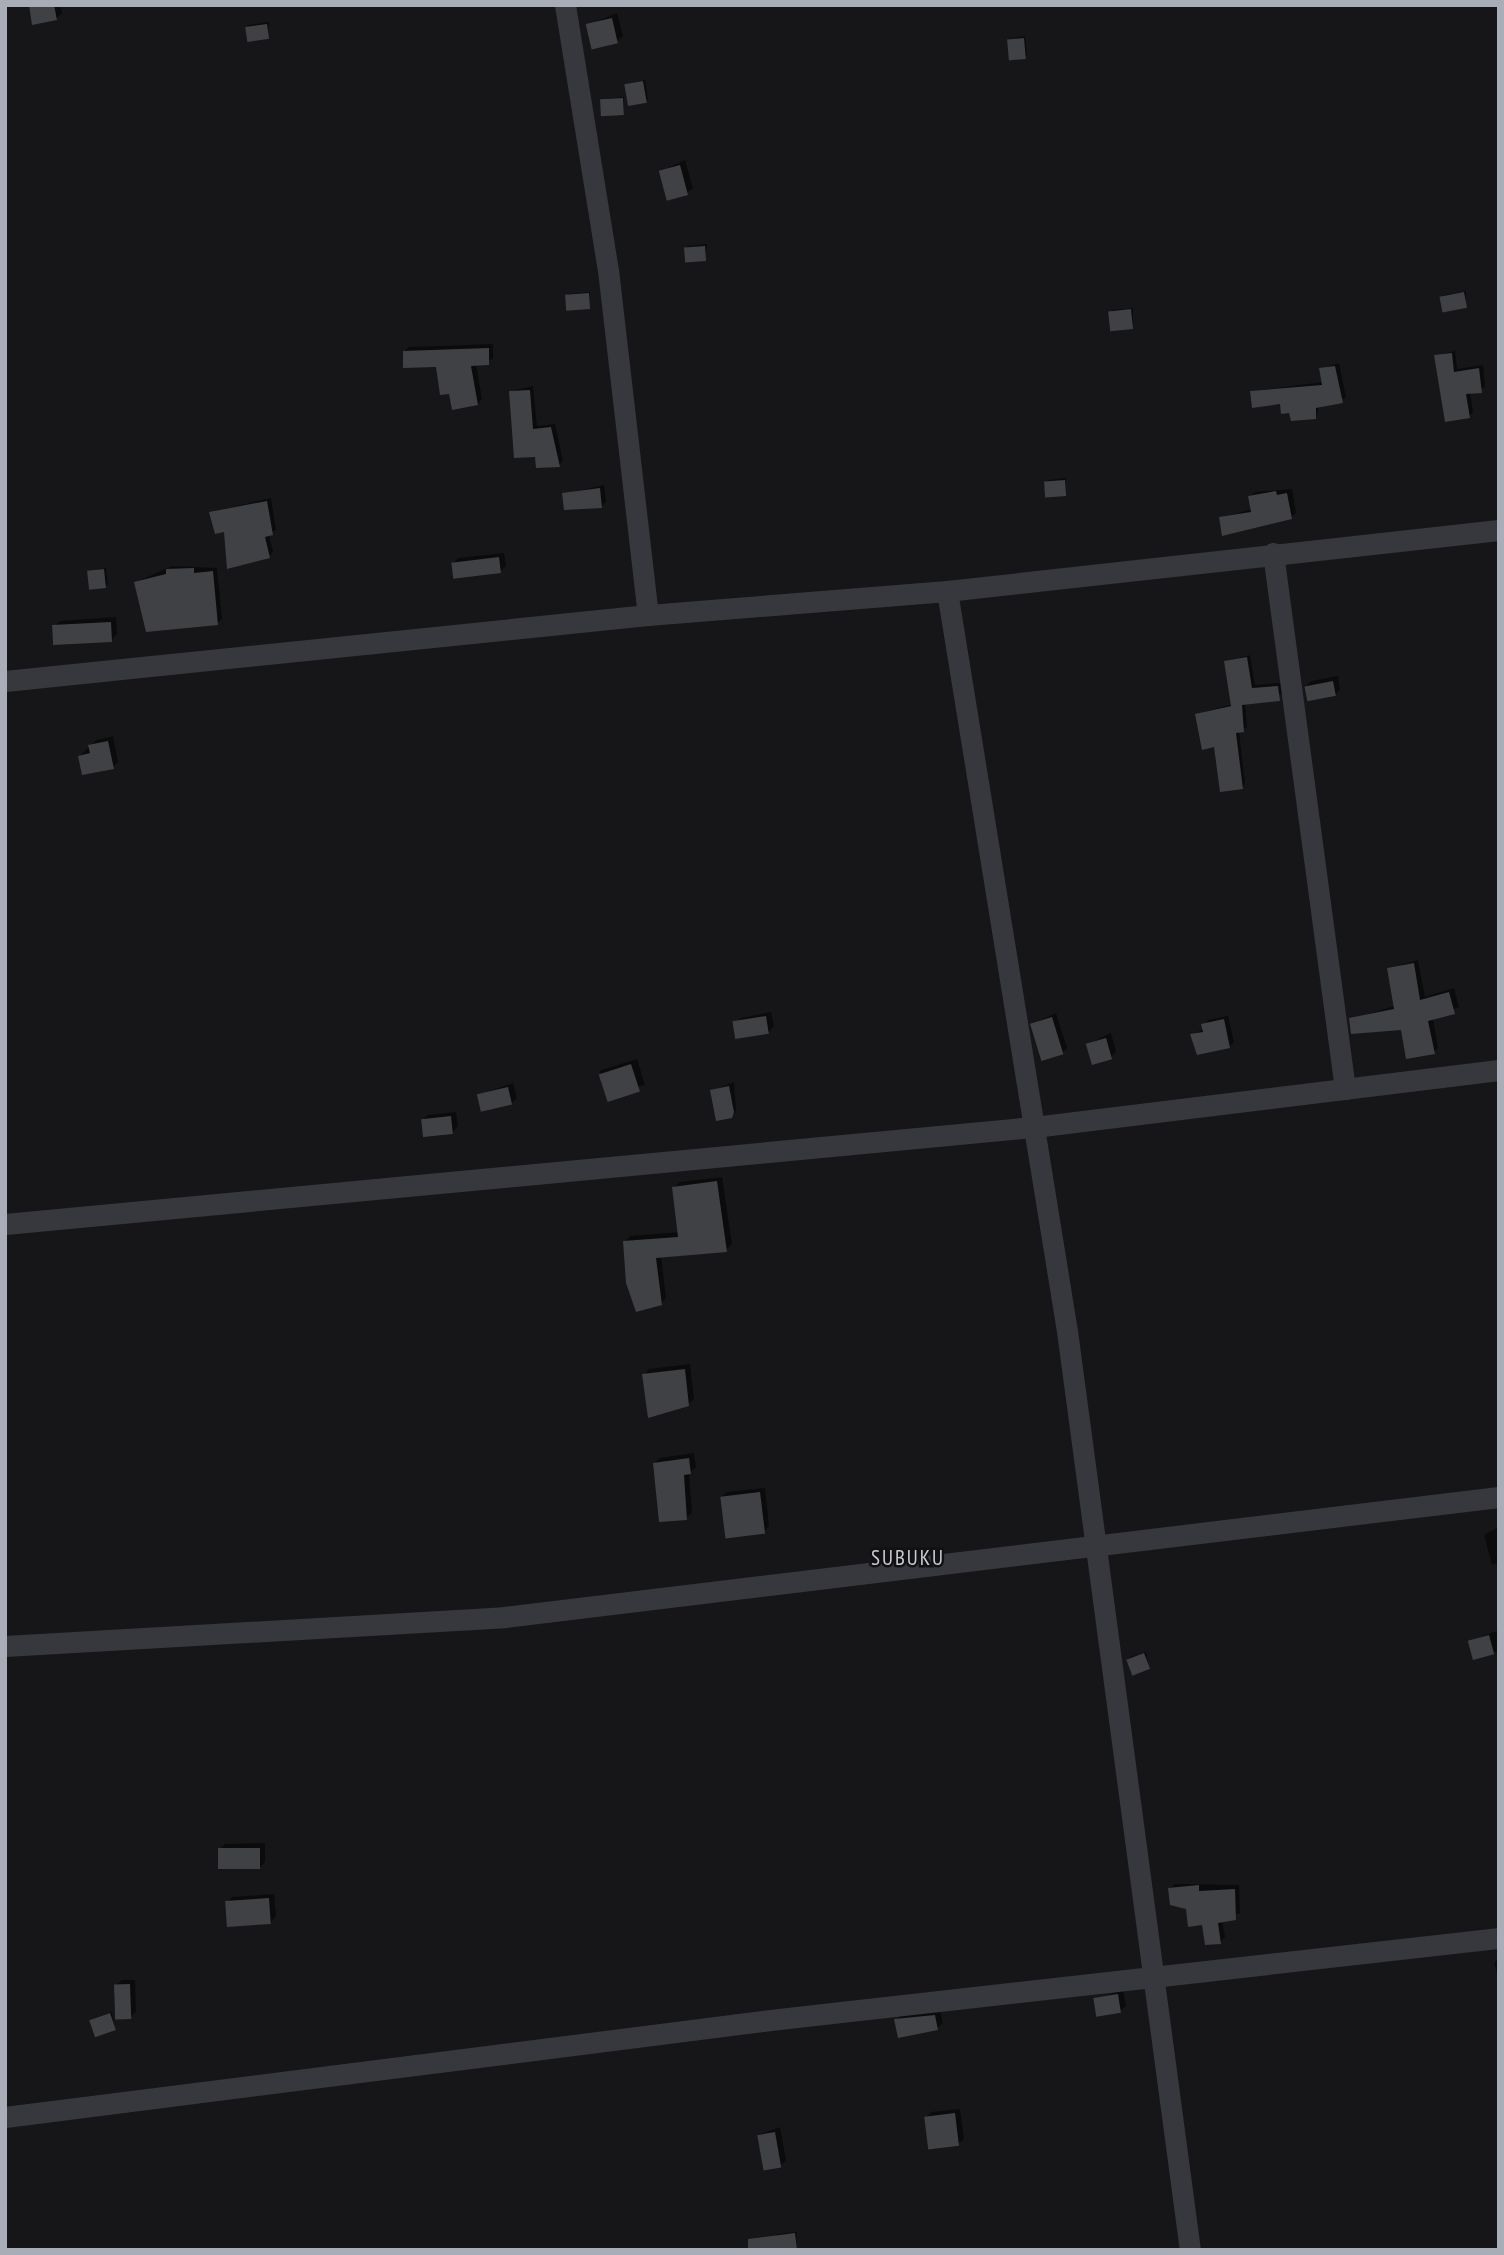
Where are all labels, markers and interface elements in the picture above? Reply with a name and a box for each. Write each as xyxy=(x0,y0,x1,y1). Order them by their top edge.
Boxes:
district label: SUBUKU xyxy=(872,1545,944,1571)

